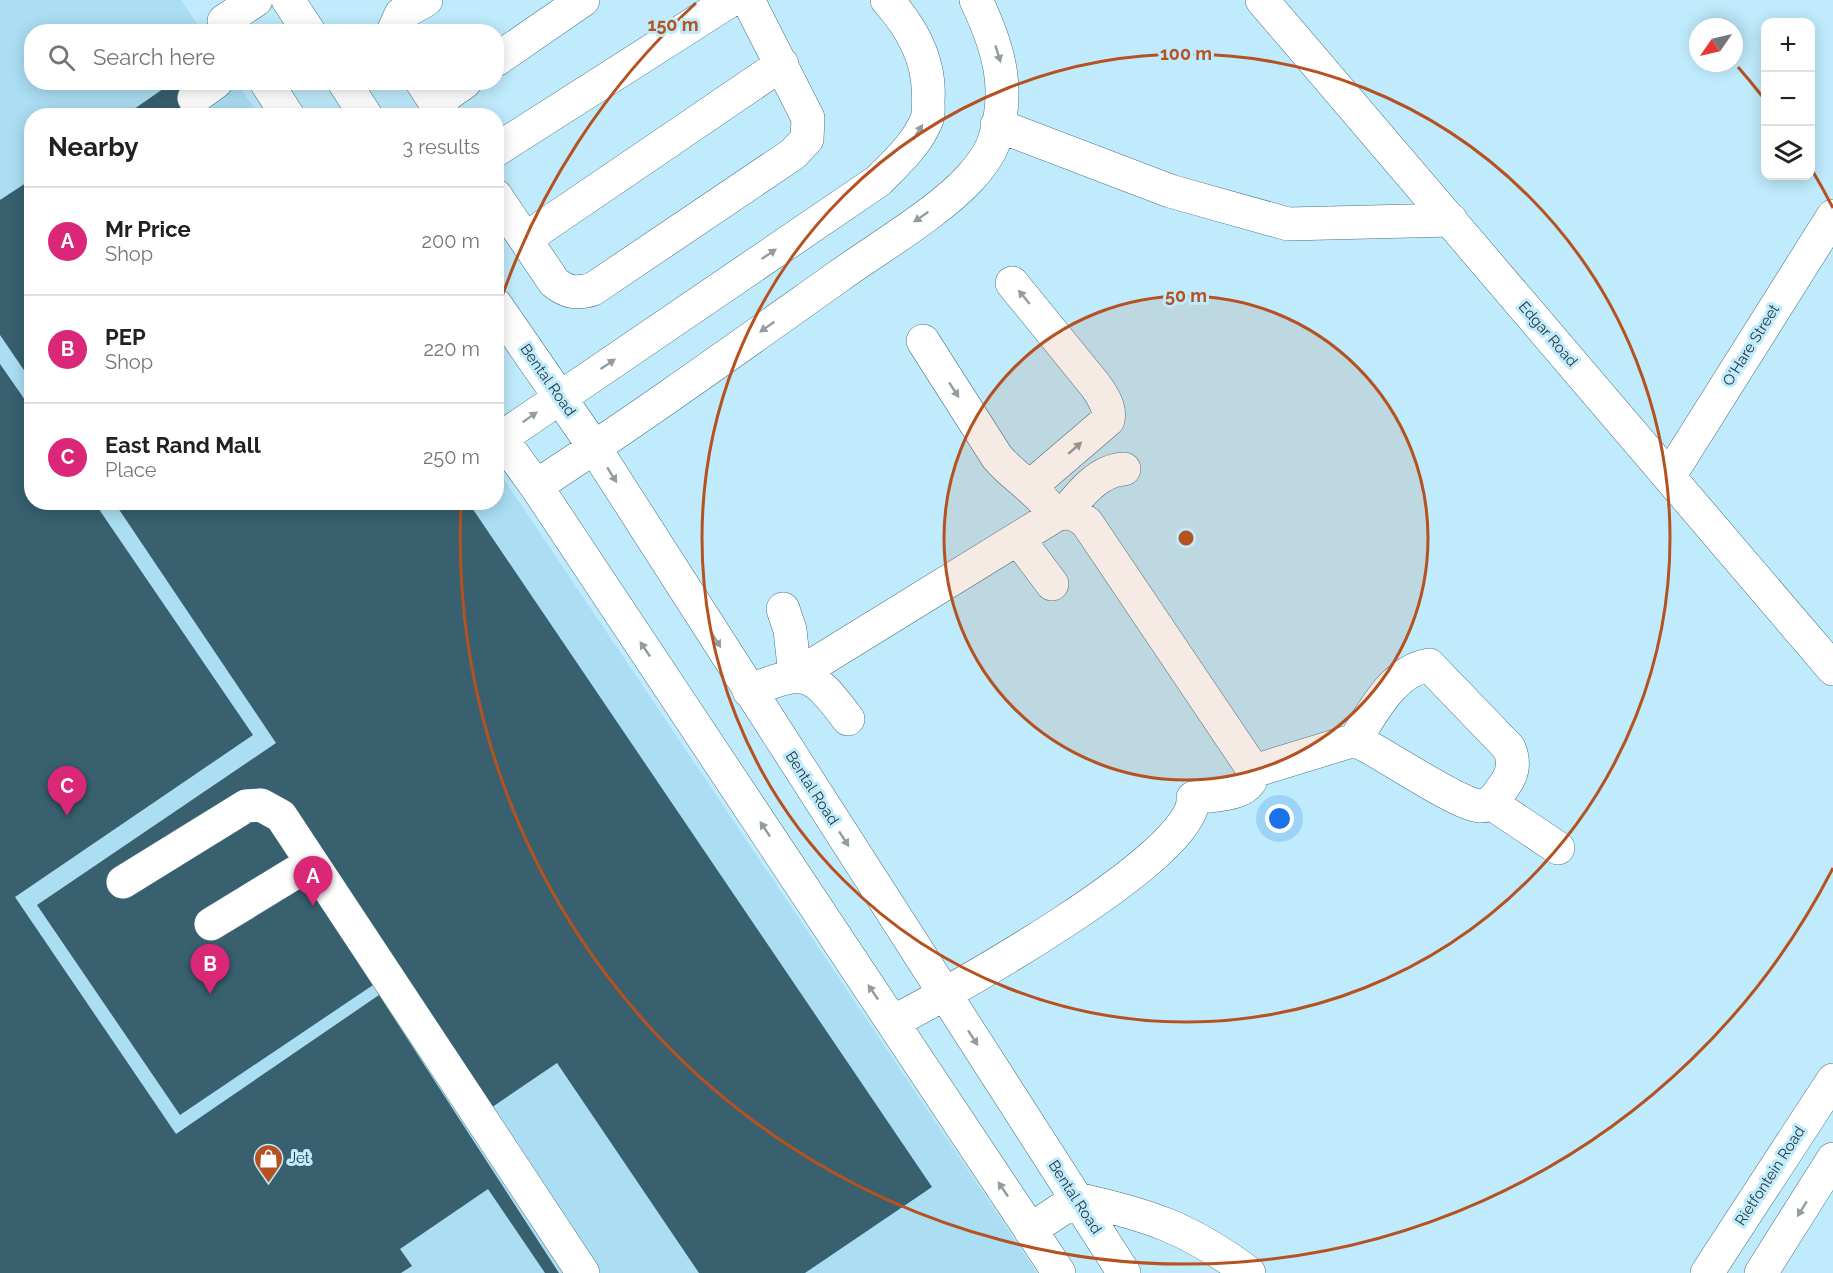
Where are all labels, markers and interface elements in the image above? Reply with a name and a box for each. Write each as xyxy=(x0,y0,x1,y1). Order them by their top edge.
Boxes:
text: 150 m xyxy=(648,14,699,35)
north arrow xyxy=(1689,18,1743,72)
map controls xyxy=(1761,18,1815,180)
button: + xyxy=(1761,18,1815,72)
search box xyxy=(24,24,504,90)
icon: search xyxy=(45,41,78,74)
text: 100 m xyxy=(1160,43,1212,64)
text: Search here xyxy=(93,44,215,70)
one-way arrow xyxy=(994,45,1003,63)
button: − xyxy=(1761,72,1815,126)
one-way arrow xyxy=(913,124,924,140)
button: layers xyxy=(1761,126,1815,180)
text: Nearby xyxy=(48,132,138,162)
text: 3 results xyxy=(402,135,480,159)
one-way arrow xyxy=(914,211,930,223)
text: Mr Price xyxy=(105,216,191,242)
text: A xyxy=(61,229,74,253)
text: 200 m xyxy=(422,229,480,253)
text: Shop xyxy=(105,242,153,266)
one-way arrow xyxy=(761,249,778,260)
text: 50 m xyxy=(1165,285,1207,306)
one-way arrow xyxy=(1018,290,1030,305)
street label: Edgar Road xyxy=(1515,298,1581,370)
street label: O'Hare Street xyxy=(1719,301,1783,389)
one-way arrow xyxy=(759,321,775,333)
text: PEP xyxy=(105,324,146,350)
text: B xyxy=(61,337,74,361)
text: 220 m xyxy=(423,337,480,361)
street label: Bental Road xyxy=(517,340,579,420)
text: Shop xyxy=(105,350,153,374)
one-way arrow xyxy=(600,359,616,370)
one-way arrow xyxy=(949,382,960,399)
one-way arrow xyxy=(522,411,538,423)
text: East Rand Mall xyxy=(105,432,261,458)
one-way arrow xyxy=(1067,442,1082,455)
text: C xyxy=(61,445,74,469)
text: 250 m xyxy=(423,445,480,469)
text: Place xyxy=(105,458,156,482)
one-way arrow xyxy=(606,467,617,483)
centre of rings xyxy=(1176,528,1196,548)
one-way arrow xyxy=(711,631,722,648)
one-way arrow xyxy=(639,642,651,658)
street label: Bental Road xyxy=(782,748,842,828)
pin: C xyxy=(48,766,86,816)
your location xyxy=(1265,804,1294,833)
one-way arrow xyxy=(759,821,770,837)
one-way arrow xyxy=(839,831,850,847)
pin: A xyxy=(294,856,332,906)
pin: B xyxy=(190,944,230,994)
one-way arrow xyxy=(867,983,878,1000)
one-way arrow xyxy=(967,1030,978,1046)
street label: Rietfontein Road xyxy=(1731,1123,1809,1229)
shop icon: Jet xyxy=(252,1142,284,1184)
place label: Jet xyxy=(289,1149,310,1167)
street label: Bental Road xyxy=(1045,1157,1105,1237)
one-way arrow xyxy=(998,1181,1009,1197)
one-way arrow xyxy=(1796,1200,1807,1217)

